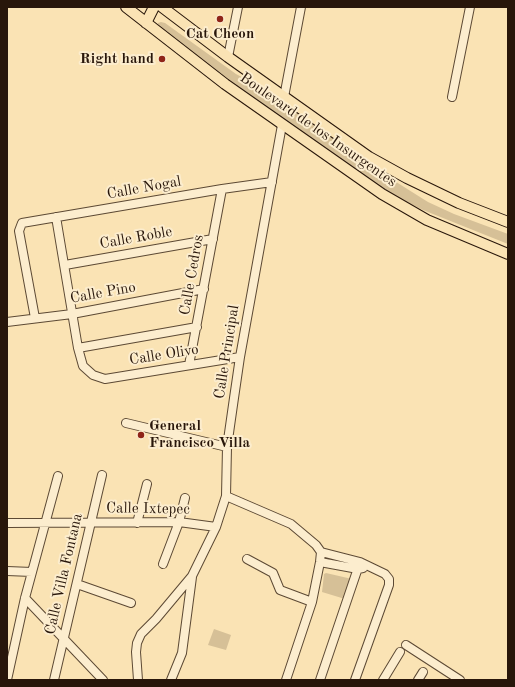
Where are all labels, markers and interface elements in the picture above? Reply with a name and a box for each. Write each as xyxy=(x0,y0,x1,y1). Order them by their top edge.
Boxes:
marker: Cat Cheon xyxy=(215,14,225,24)
place label: Cat Cheon xyxy=(186,25,254,43)
place label: Right hand xyxy=(80,50,154,68)
marker: Right hand xyxy=(157,54,167,64)
street label: Boulevard de los Insurgentes xyxy=(236,69,400,191)
street label: Calle Nogal xyxy=(105,173,183,203)
street label: Calle Roble xyxy=(98,223,174,253)
street label: Calle Cedros xyxy=(176,233,208,317)
street label: Calle Pino xyxy=(69,278,137,308)
street label: Calle Principal xyxy=(211,304,243,400)
street label: Calle Olivo xyxy=(128,341,200,369)
place label: General Francisco Villa xyxy=(149,417,250,452)
marker: General Francisco Villa xyxy=(136,430,146,440)
street label: Calle Ixtepec xyxy=(106,499,190,519)
street label: Calle Villa Fontana xyxy=(41,512,87,636)

